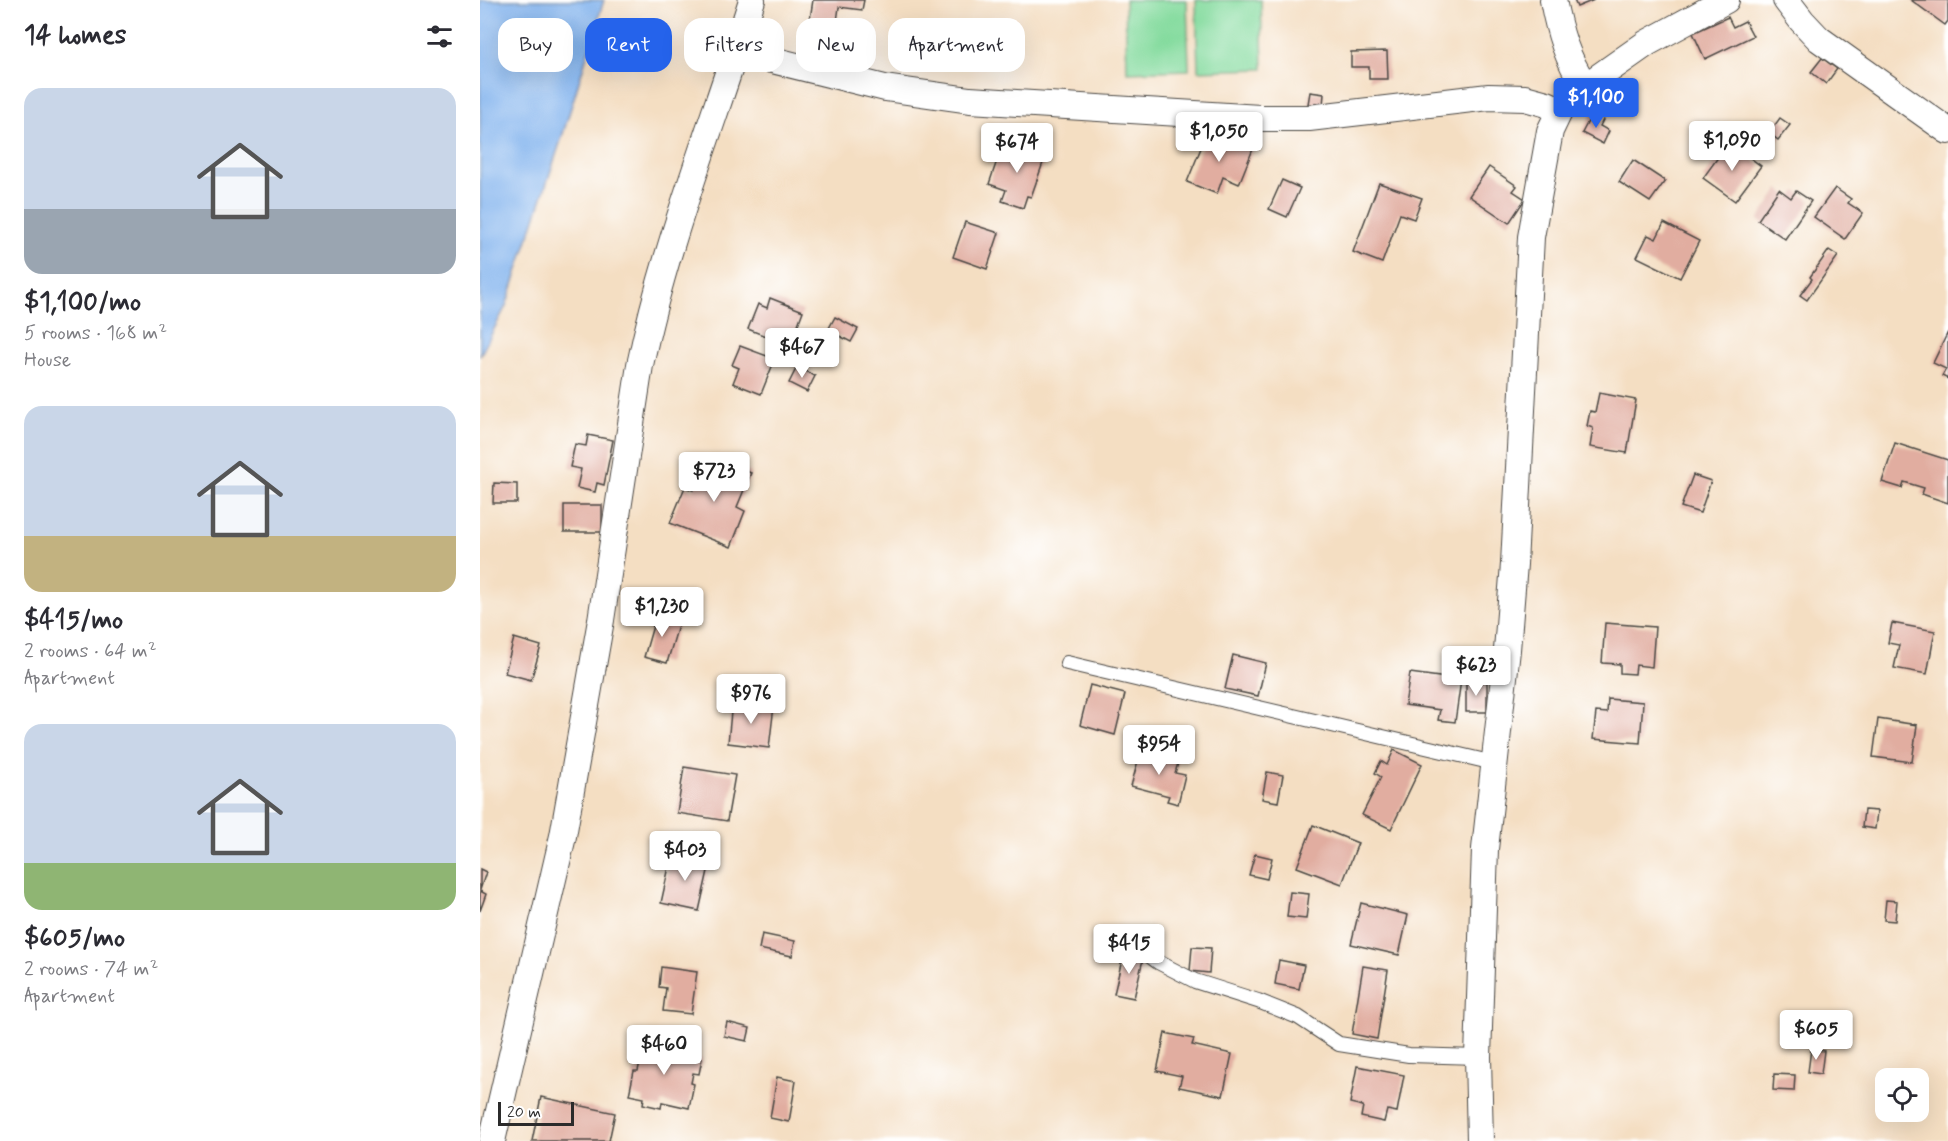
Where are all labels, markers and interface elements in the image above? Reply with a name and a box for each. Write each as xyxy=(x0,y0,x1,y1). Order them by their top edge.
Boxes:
chip: Buy xyxy=(498,18,573,72)
chip: Rent xyxy=(585,18,672,72)
chip: Filters xyxy=(684,18,784,72)
chip: New xyxy=(796,18,876,72)
chip: Apartment xyxy=(888,18,1025,72)
text: 14 homes xyxy=(24,19,126,53)
icon: filters xyxy=(423,20,456,53)
pin: $1,100 xyxy=(1547,78,1645,129)
text: $1,100 xyxy=(1568,84,1624,111)
pin: $1,050 xyxy=(1170,112,1268,163)
text: $1,050 xyxy=(1190,118,1248,145)
pin: $1,090 xyxy=(1683,121,1781,172)
pin: $674 xyxy=(981,123,1053,174)
icon: home xyxy=(186,127,294,235)
text: $1,090 xyxy=(1703,127,1761,154)
text: $674 xyxy=(995,129,1039,156)
text: $1,100/mo xyxy=(24,286,141,320)
text: 5 rooms · 168 m² xyxy=(24,320,167,347)
pin: $467 xyxy=(766,328,838,379)
text: $467 xyxy=(779,334,825,361)
text: House xyxy=(24,347,71,374)
icon: home xyxy=(186,445,294,553)
pin: $723 xyxy=(678,452,750,503)
text: $723 xyxy=(693,458,735,485)
pin: $1,230 xyxy=(613,587,711,638)
text: $1,230 xyxy=(635,593,689,620)
text: $415/mo xyxy=(24,604,123,638)
text: 2 rooms · 64 m² xyxy=(24,638,157,665)
pin: $623 xyxy=(1440,646,1512,697)
text: $623 xyxy=(1456,652,1496,679)
text: Apartment xyxy=(24,665,115,692)
pin: $976 xyxy=(715,674,787,725)
text: $976 xyxy=(730,680,772,707)
pin: $954 xyxy=(1123,725,1195,776)
text: $954 xyxy=(1137,731,1181,758)
icon: home xyxy=(186,763,294,871)
pin: $403 xyxy=(649,831,721,882)
text: $403 xyxy=(663,837,707,864)
text: $605/mo xyxy=(24,922,125,956)
pin: $415 xyxy=(1093,924,1165,975)
text: $415 xyxy=(1107,930,1151,957)
text: 2 rooms · 74 m² xyxy=(24,956,158,983)
text: Apartment xyxy=(24,983,115,1010)
pin: $605 xyxy=(1780,1010,1852,1061)
text: $605 xyxy=(1794,1016,1838,1043)
pin: $460 xyxy=(628,1025,700,1076)
text: $460 xyxy=(641,1031,687,1058)
map controls xyxy=(1875,1068,1929,1122)
button: locate xyxy=(1875,1068,1929,1122)
scale bar xyxy=(498,1099,574,1126)
text: 20 m xyxy=(507,1102,541,1123)

